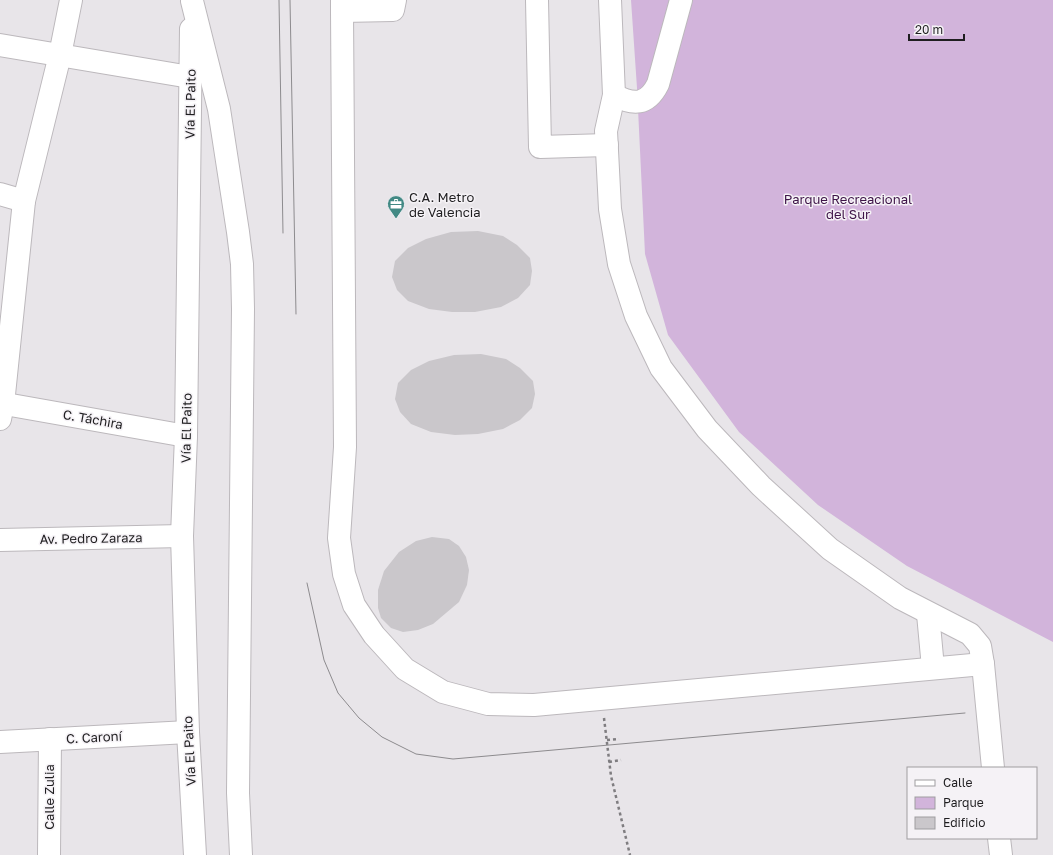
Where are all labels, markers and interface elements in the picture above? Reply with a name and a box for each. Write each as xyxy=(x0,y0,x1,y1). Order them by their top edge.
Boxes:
scale bar xyxy=(909,16,964,42)
text: 20 m xyxy=(915,22,943,37)
street label: Vía El Paito xyxy=(181,68,199,139)
place label: C.A. Metro de Valencia xyxy=(409,189,481,220)
park label: Parque Recreacional del Sur xyxy=(784,191,912,222)
office icon: C.A. Metro de Valencia xyxy=(386,194,406,219)
street label: Vía El Paito xyxy=(177,392,195,463)
street label: C. Táchira xyxy=(62,406,124,432)
street label: Av. Pedro Zaraza xyxy=(39,529,143,547)
street label: Vía El Paito xyxy=(179,715,199,787)
street label: C. Caroní xyxy=(66,727,124,746)
street label: Calle Zulia xyxy=(41,764,57,830)
legend xyxy=(907,767,1037,839)
text: Calle xyxy=(943,775,973,790)
text: Parque xyxy=(943,795,984,810)
text: Edificio xyxy=(943,815,985,830)

